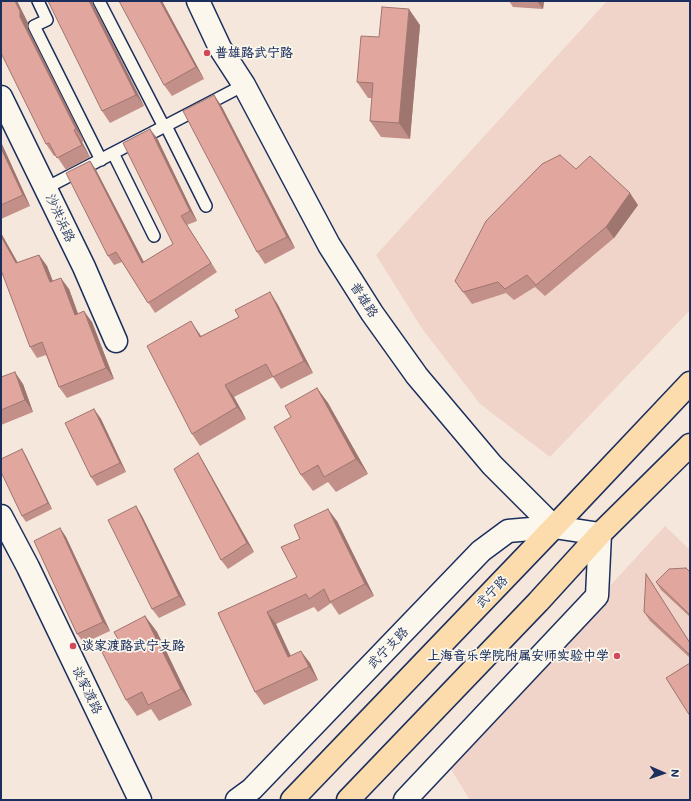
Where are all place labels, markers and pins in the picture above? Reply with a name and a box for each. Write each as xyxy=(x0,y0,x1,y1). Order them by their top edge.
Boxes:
place label: 普雄路武宁路 xyxy=(215,45,293,61)
marker: 普雄路武宁路 xyxy=(202,48,212,58)
place label: 谈家渡路武宁支路 xyxy=(81,638,185,654)
marker: 谈家渡路武宁支路 xyxy=(68,641,78,651)
place label: 上海音乐学院附属安师实验中学 xyxy=(427,648,609,664)
marker: 上海音乐学院附属安师实验中学 xyxy=(612,651,622,661)

